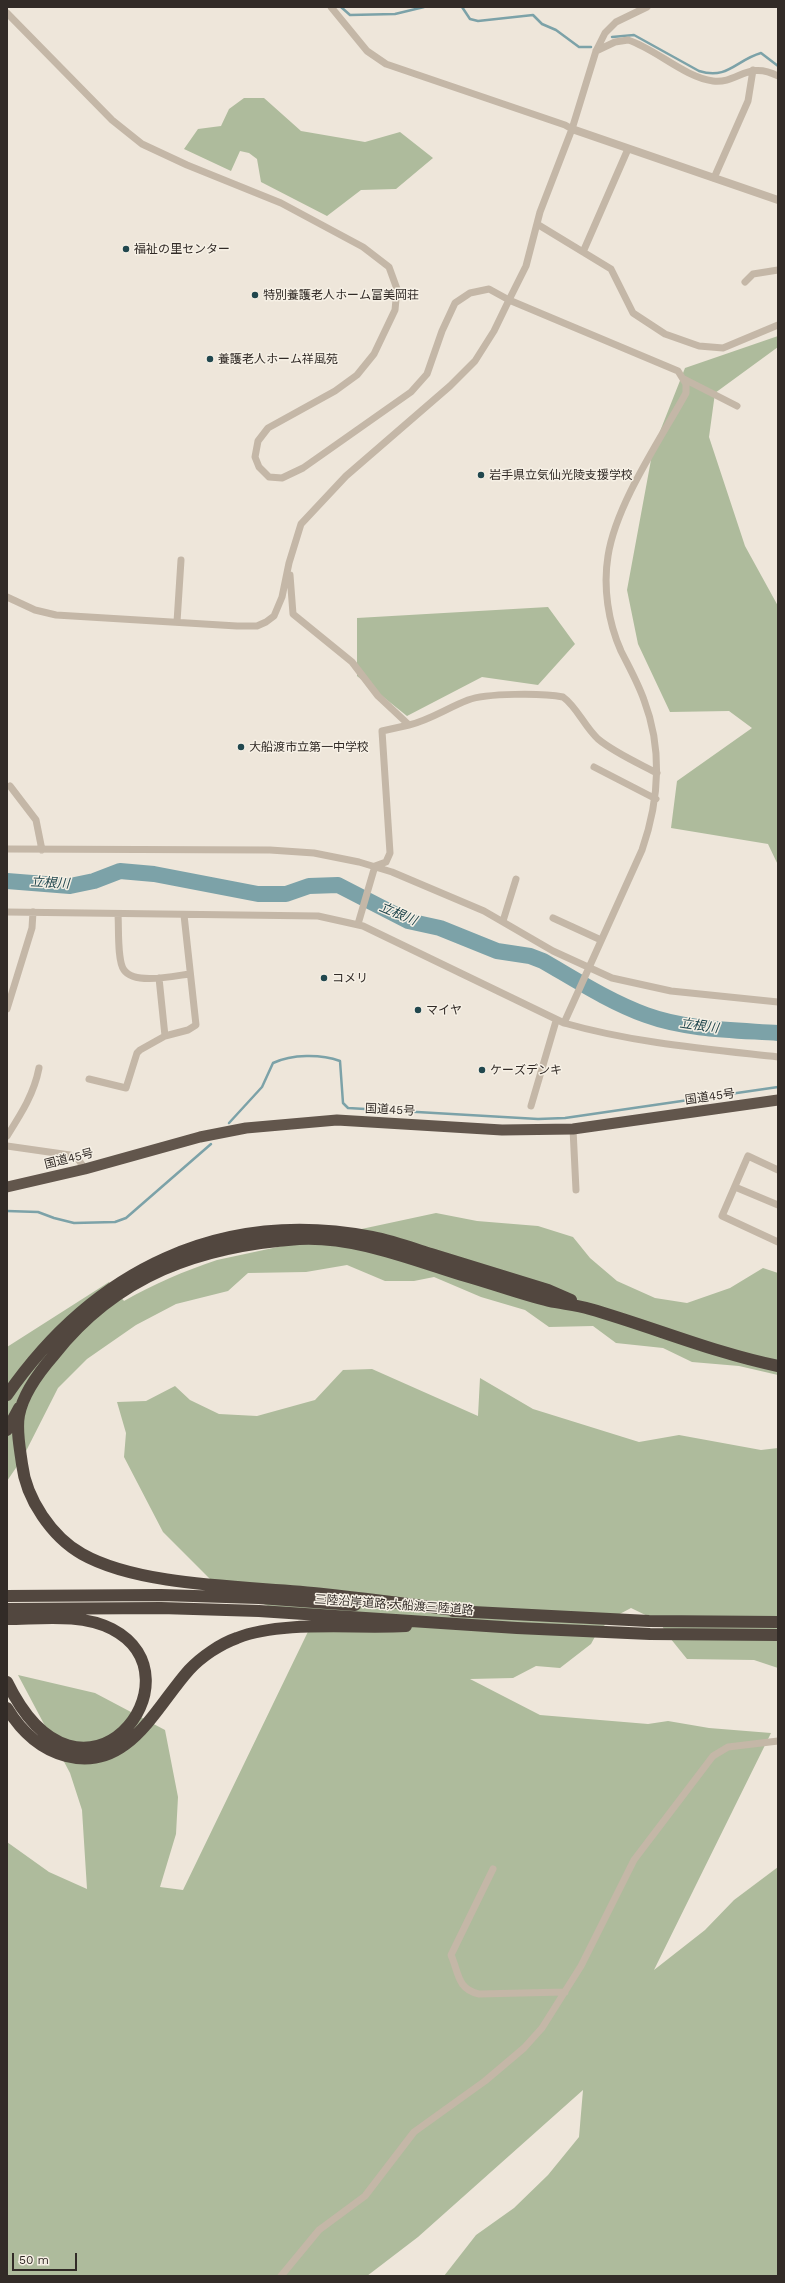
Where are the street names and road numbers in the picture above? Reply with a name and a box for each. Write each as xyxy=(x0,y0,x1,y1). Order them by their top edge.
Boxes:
street label: 国道45号 xyxy=(684,1086,736,1108)
street label: 国道45号 xyxy=(364,1101,416,1119)
street label: 国道45号 xyxy=(43,1146,95,1172)
street label: 三陸沿岸道路;大船渡三陸道路 xyxy=(314,1592,474,1618)

